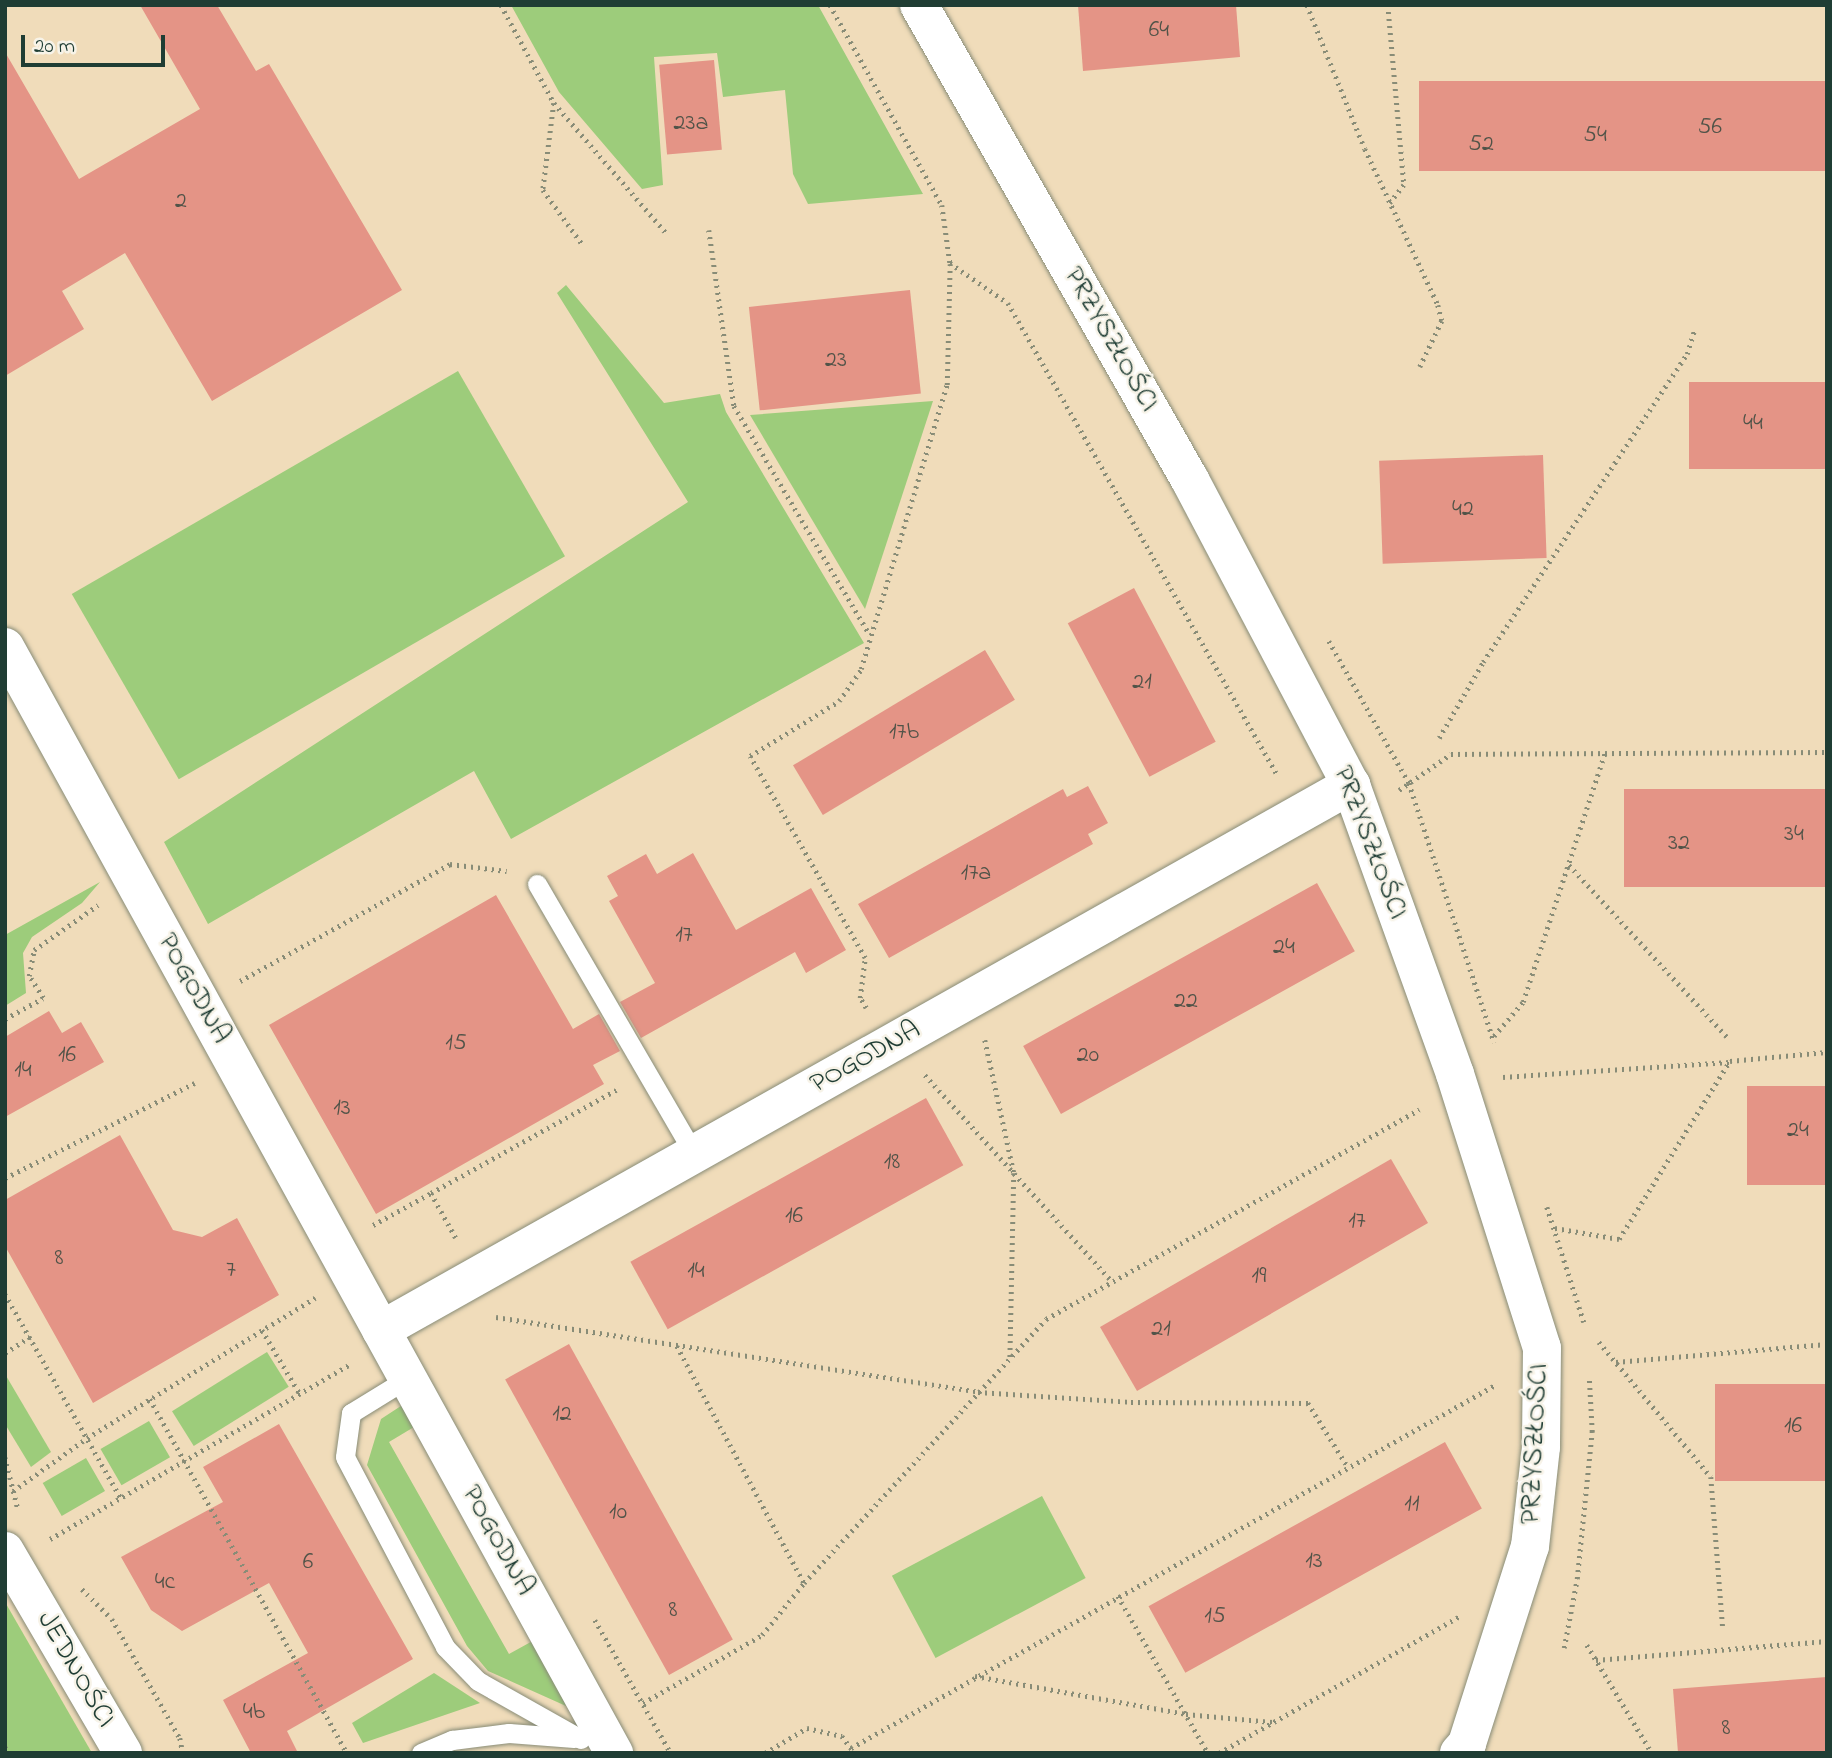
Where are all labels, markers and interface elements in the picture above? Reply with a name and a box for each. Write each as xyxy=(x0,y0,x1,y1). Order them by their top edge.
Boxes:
house number: 64 xyxy=(1149,17,1169,45)
scale bar xyxy=(24,21,168,65)
text: 20 m xyxy=(34,32,75,62)
house number: 23a xyxy=(674,110,708,138)
house number: 56 xyxy=(1698,114,1722,142)
house number: 54 xyxy=(1583,122,1607,150)
house number: 52 xyxy=(1468,131,1494,159)
house number: 2 xyxy=(175,188,187,216)
street label: PRZYSZŁOŚCI xyxy=(1055,262,1165,418)
house number: 23 xyxy=(825,347,847,375)
house number: 44 xyxy=(1743,410,1763,438)
house number: 42 xyxy=(1452,496,1474,524)
house number: 21 xyxy=(1132,669,1152,697)
house number: 17b xyxy=(889,719,919,747)
street label: PRZYSZŁOŚCI xyxy=(1324,762,1414,924)
house number: 34 xyxy=(1784,821,1804,849)
house number: 32 xyxy=(1668,830,1690,858)
house number: 17a xyxy=(961,860,991,888)
house number: 17 xyxy=(675,922,693,950)
street label: POGODNA xyxy=(149,928,237,1050)
house number: 24 xyxy=(1273,934,1295,962)
house number: 22 xyxy=(1174,988,1198,1016)
street label: POGODNA xyxy=(805,1014,927,1102)
house number: 15 xyxy=(445,1030,467,1058)
house number: 16 xyxy=(58,1042,76,1070)
house number: 20 xyxy=(1077,1042,1099,1070)
house number: 14 xyxy=(14,1057,32,1085)
house number: 13 xyxy=(333,1095,351,1123)
house number: 24 xyxy=(1787,1117,1809,1145)
house number: 18 xyxy=(884,1149,900,1177)
house number: 16 xyxy=(785,1203,803,1231)
house number: 17 xyxy=(1348,1208,1366,1236)
house number: 8 xyxy=(55,1245,63,1273)
house number: 7 xyxy=(226,1257,236,1285)
house number: 14 xyxy=(687,1258,705,1286)
house number: 19 xyxy=(1252,1263,1266,1291)
house number: 21 xyxy=(1151,1316,1171,1344)
street label: PRZYSZŁOŚCI xyxy=(1515,1363,1557,1525)
house number: 12 xyxy=(552,1401,572,1429)
house number: 16 xyxy=(1784,1413,1802,1441)
street label: POGODNA xyxy=(453,1480,541,1602)
house number: 11 xyxy=(1404,1491,1420,1519)
house number: 10 xyxy=(609,1499,627,1527)
house number: 13 xyxy=(1305,1548,1323,1576)
house number: 6 xyxy=(303,1549,313,1577)
house number: 4c xyxy=(155,1569,175,1597)
house number: 8 xyxy=(669,1597,677,1625)
house number: 15 xyxy=(1204,1603,1226,1631)
street label: JEDNOŚCI xyxy=(28,1606,122,1734)
house number: 4b xyxy=(243,1699,265,1727)
house number: 8 xyxy=(1722,1715,1730,1743)

